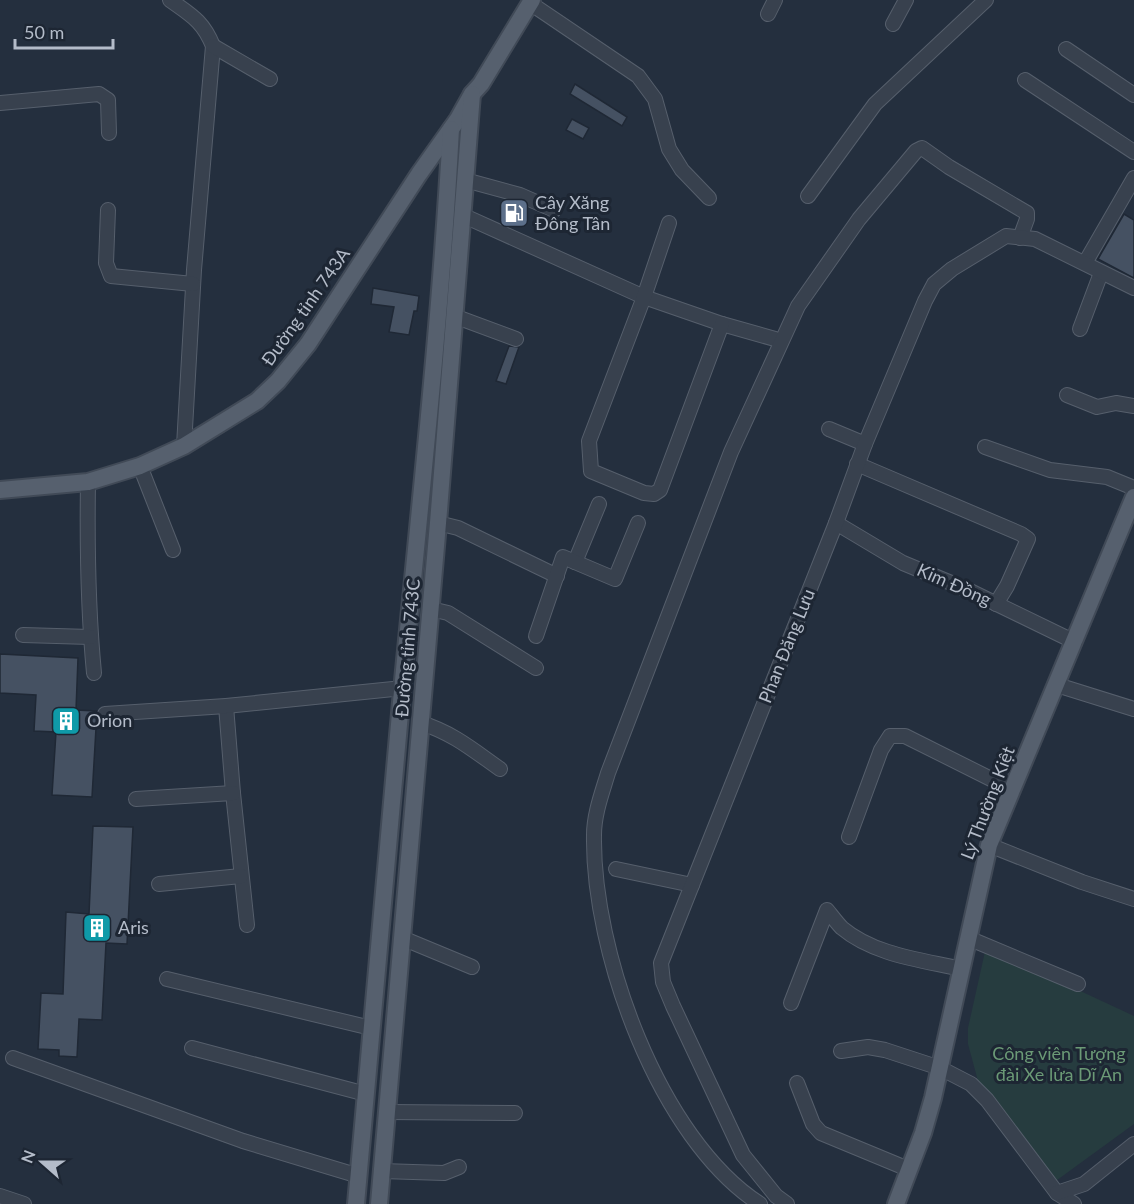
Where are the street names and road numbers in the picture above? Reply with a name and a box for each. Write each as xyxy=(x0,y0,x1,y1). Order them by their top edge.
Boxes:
street label: Đường tỉnh 743A xyxy=(256,243,355,370)
street label: Kim Đồng xyxy=(914,558,995,610)
street label: Đường tỉnh 743C xyxy=(390,578,424,718)
street label: Phan Đăng Lưu xyxy=(753,585,819,706)
street label: Lý Thường Kiệt xyxy=(955,742,1019,862)

